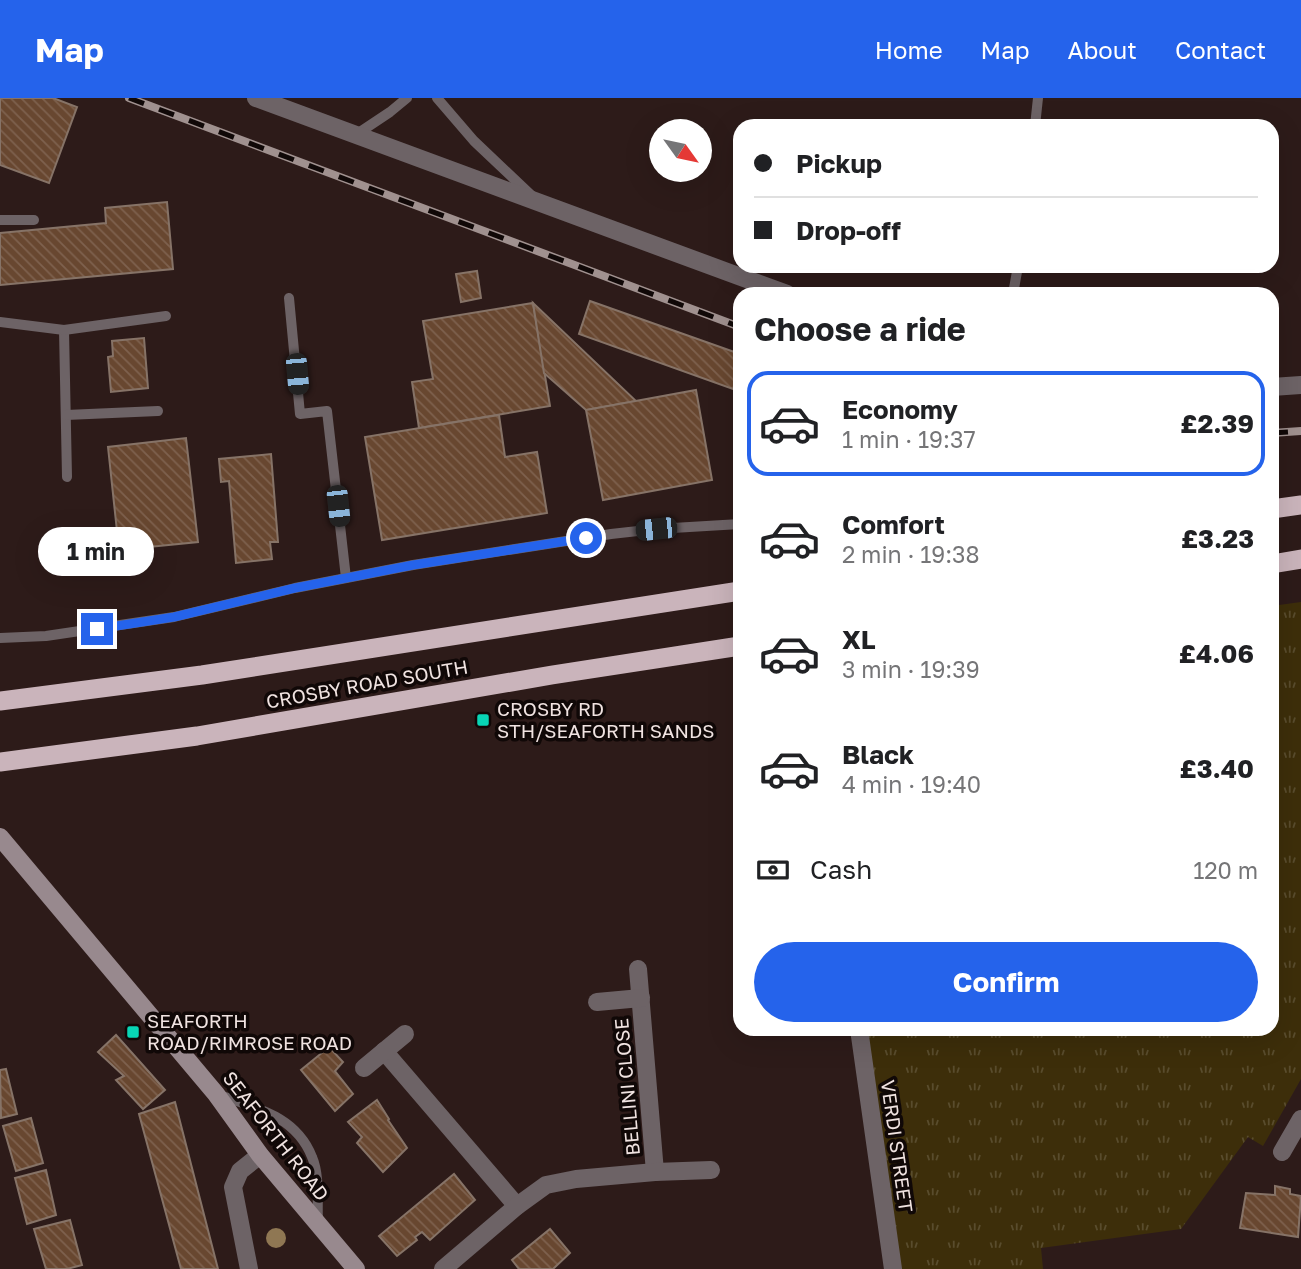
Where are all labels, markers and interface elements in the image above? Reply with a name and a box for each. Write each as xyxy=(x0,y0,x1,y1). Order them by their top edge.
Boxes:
text: Map xyxy=(35,30,104,69)
text: Home xyxy=(875,35,943,64)
text: Map xyxy=(981,35,1030,64)
text: About xyxy=(1068,35,1137,64)
text: Contact xyxy=(1175,35,1266,64)
north arrow xyxy=(649,119,712,182)
map controls xyxy=(649,119,712,182)
text: Pickup xyxy=(796,148,882,179)
text: Drop-off xyxy=(796,215,901,246)
text: Choose a ride xyxy=(754,310,966,348)
car xyxy=(285,352,310,396)
icon: car xyxy=(758,392,821,455)
text: Economy xyxy=(842,394,958,425)
text: £2.39 xyxy=(1180,408,1254,439)
text: 1 min · 19:37 xyxy=(842,425,976,453)
car xyxy=(326,484,351,528)
icon: car xyxy=(758,507,821,570)
text: Comfort xyxy=(842,509,945,540)
car xyxy=(635,516,678,542)
route start xyxy=(570,522,602,554)
text: £3.23 xyxy=(1181,523,1254,554)
callout: 1 min xyxy=(39,528,155,576)
text: 1 min xyxy=(67,537,125,565)
text: 2 min · 19:38 xyxy=(842,540,980,568)
route end xyxy=(81,613,113,645)
icon: car xyxy=(758,622,821,685)
text: XL xyxy=(842,624,876,655)
text: £4.06 xyxy=(1179,638,1254,669)
street label: CROSBY ROAD SOUTH xyxy=(264,654,470,713)
text: 3 min · 19:39 xyxy=(842,655,980,683)
place label: CROSBY RD STH/SEAFORTH SANDS xyxy=(497,697,714,742)
marker: CROSBY RD STH/SEAFORTH SANDS xyxy=(475,712,491,728)
icon: car xyxy=(758,737,821,800)
text: Black xyxy=(842,739,914,770)
text: £3.40 xyxy=(1180,753,1254,784)
text: 4 min · 19:40 xyxy=(842,770,981,798)
icon: cash xyxy=(754,851,792,889)
text: Cash xyxy=(810,854,872,885)
text: 120 m xyxy=(1193,856,1258,884)
button: Confirm xyxy=(754,942,1258,1022)
place label: SEAFORTH ROAD/RIMROSE ROAD xyxy=(147,1009,352,1054)
street label: BELLINI CLOSE xyxy=(609,1017,644,1157)
marker: SEAFORTH ROAD/RIMROSE ROAD xyxy=(125,1024,141,1040)
street label: SEAFORTH ROAD xyxy=(219,1066,334,1205)
street label: VERDI STREET xyxy=(877,1078,918,1214)

